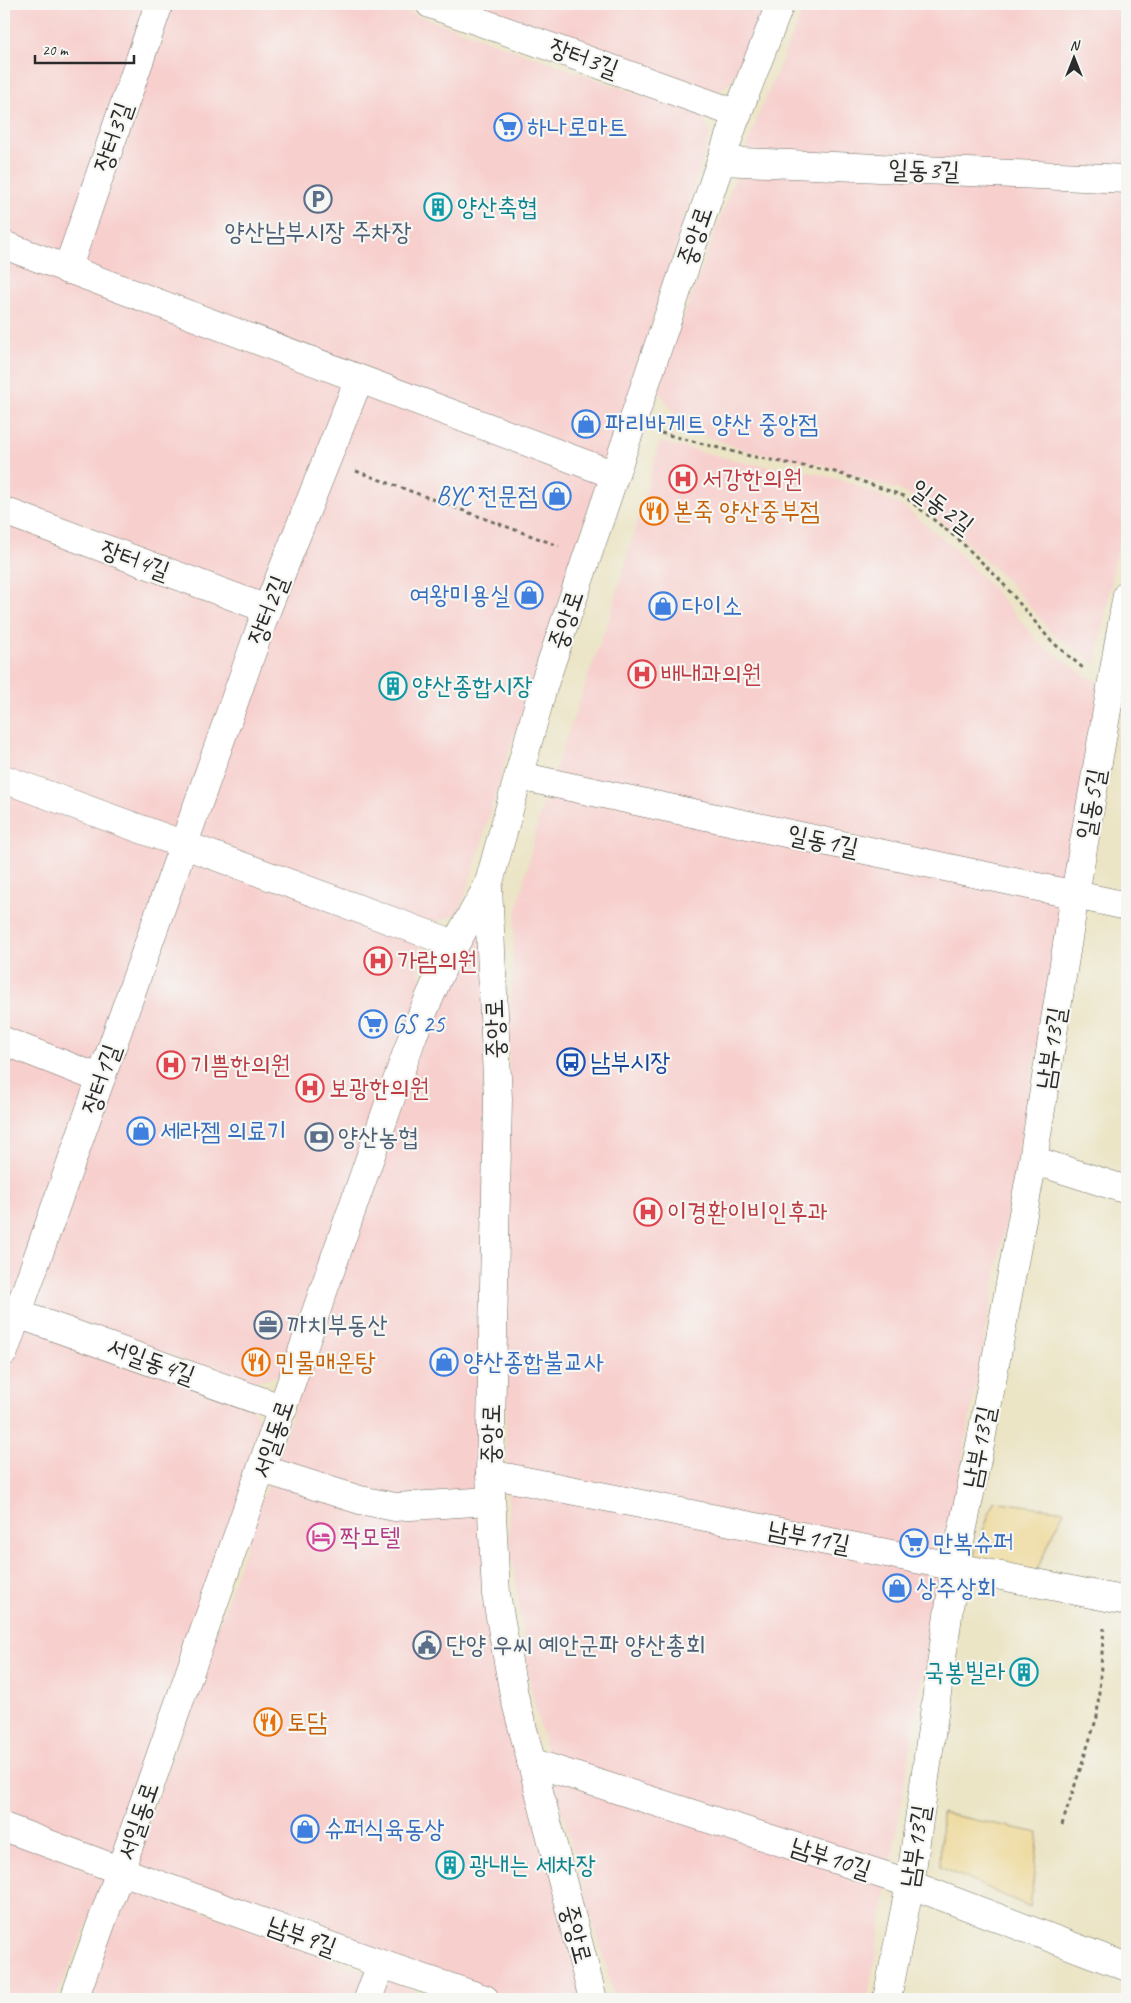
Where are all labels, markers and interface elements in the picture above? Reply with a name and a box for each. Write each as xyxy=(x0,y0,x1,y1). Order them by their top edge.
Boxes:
street label: 장터3길 xyxy=(545,31,623,85)
scale bar xyxy=(35,32,134,64)
north arrow xyxy=(1048,32,1098,82)
text: N xyxy=(1070,37,1081,54)
text: 20 m xyxy=(42,41,69,60)
street label: 장터3길 xyxy=(86,98,140,176)
place label: 하나로마트 xyxy=(527,111,628,143)
supermarket icon: 하나로마트 xyxy=(493,112,523,142)
street label: 일동3길 xyxy=(888,153,960,187)
parking icon: 양산남부시장 주차장 xyxy=(303,184,333,214)
place label: 양산축협 xyxy=(457,191,537,223)
building icon: 양산축협 xyxy=(423,192,453,222)
street label: 중앙로 xyxy=(670,202,720,270)
place label: 양산남부시장 주차장 xyxy=(224,216,412,248)
place label: 파리바게트 양산 중앙점 xyxy=(605,408,818,440)
shop icon: 파리바게트 양산 중앙점 xyxy=(571,409,601,439)
place label: 서강한의원 xyxy=(702,463,803,495)
hospital icon: 서강한의원 xyxy=(668,464,698,494)
street label: 일동2길 xyxy=(904,473,980,541)
place label: BYC 전문점 xyxy=(436,480,538,512)
shop icon: BYC 전문점 xyxy=(542,481,572,511)
place label: 본죽 양산중부점 xyxy=(673,495,820,527)
restaurant icon: 본죽 양산중부점 xyxy=(639,496,669,526)
street label: 장터4길 xyxy=(96,533,174,587)
street label: 장터2길 xyxy=(240,571,296,649)
place label: 여왕미용실 xyxy=(409,579,510,611)
shop icon: 여왕미용실 xyxy=(514,580,544,610)
street label: 중앙로 xyxy=(541,586,591,654)
place label: 다이소 xyxy=(682,590,742,622)
shop icon: 다이소 xyxy=(648,591,678,621)
place label: 배내과의원 xyxy=(661,658,762,690)
hospital icon: 배내과의원 xyxy=(627,659,657,689)
place label: 양산종합시장 xyxy=(412,670,533,702)
building icon: 양산종합시장 xyxy=(378,671,408,701)
street label: 일동5길 xyxy=(1069,766,1113,842)
street label: 일동1길 xyxy=(785,818,861,864)
place label: 가람의원 xyxy=(397,945,477,977)
hospital icon: 가람의원 xyxy=(363,946,393,976)
street label: 중앙로 xyxy=(478,998,512,1060)
street label: 남부13길 xyxy=(1029,1005,1073,1091)
place label: GS 25 xyxy=(392,1008,446,1040)
supermarket icon: GS 25 xyxy=(358,1009,388,1039)
street label: 장터1길 xyxy=(74,1040,128,1118)
place label: 남부시장 xyxy=(590,1046,670,1078)
bus stop icon: 남부시장 xyxy=(556,1047,586,1077)
place label: 기쁨한의원 xyxy=(190,1049,291,1081)
hospital icon: 기쁨한의원 xyxy=(156,1050,186,1080)
place label: 보광한의원 xyxy=(329,1072,430,1104)
hospital icon: 보광한의원 xyxy=(295,1073,325,1103)
place label: 세라젬 의료기 xyxy=(160,1115,287,1147)
shop icon: 세라젬 의료기 xyxy=(126,1116,156,1146)
place label: 양산농협 xyxy=(338,1121,418,1153)
bank icon: 양산농협 xyxy=(304,1122,334,1152)
place label: 이경환이비인후과 xyxy=(667,1196,828,1228)
hospital icon: 이경환이비인후과 xyxy=(633,1197,663,1227)
place label: 까치부동산 xyxy=(287,1309,388,1341)
office icon: 까치부동산 xyxy=(253,1310,283,1340)
street label: 서일동4길 xyxy=(102,1330,200,1392)
place label: 민물매운탕 xyxy=(275,1346,376,1378)
place label: 양산종합불교사 xyxy=(463,1346,604,1378)
restaurant icon: 민물매운탕 xyxy=(241,1347,271,1377)
shop icon: 양산종합불교사 xyxy=(429,1347,459,1377)
street label: 서일동로 xyxy=(245,1396,301,1482)
street label: 남부13길 xyxy=(955,1403,1003,1491)
street label: 중앙로 xyxy=(474,1404,508,1464)
street label: 남부11길 xyxy=(765,1513,853,1561)
place label: 짝모텔 xyxy=(340,1521,400,1553)
hotel icon: 짝모텔 xyxy=(306,1522,336,1552)
place label: 만복슈퍼 xyxy=(933,1527,1013,1559)
supermarket icon: 만복슈퍼 xyxy=(899,1528,929,1558)
place label: 상주상회 xyxy=(916,1572,996,1604)
shop icon: 상주상회 xyxy=(882,1573,912,1603)
place label: 단양 우씨 예안군파 양산총회 xyxy=(446,1629,706,1661)
public building icon: 단양 우씨 예안군파 양산총회 xyxy=(412,1630,442,1660)
place label: 국봉빌라 xyxy=(925,1656,1005,1688)
building icon: 국봉빌라 xyxy=(1009,1657,1039,1687)
place label: 토담 xyxy=(287,1706,327,1738)
restaurant icon: 토담 xyxy=(253,1707,283,1737)
street label: 서일동로 xyxy=(110,1778,166,1864)
street label: 남부13길 xyxy=(893,1803,937,1889)
place label: 슈퍼식육동상 xyxy=(324,1813,445,1845)
shop icon: 슈퍼식육동상 xyxy=(290,1814,320,1844)
street label: 남부10길 xyxy=(787,1830,875,1886)
place label: 광내는 세차장 xyxy=(469,1849,596,1881)
building icon: 광내는 세차장 xyxy=(435,1850,465,1880)
street label: 중앙로 xyxy=(553,1901,599,1967)
street label: 남부9길 xyxy=(263,1909,341,1963)

